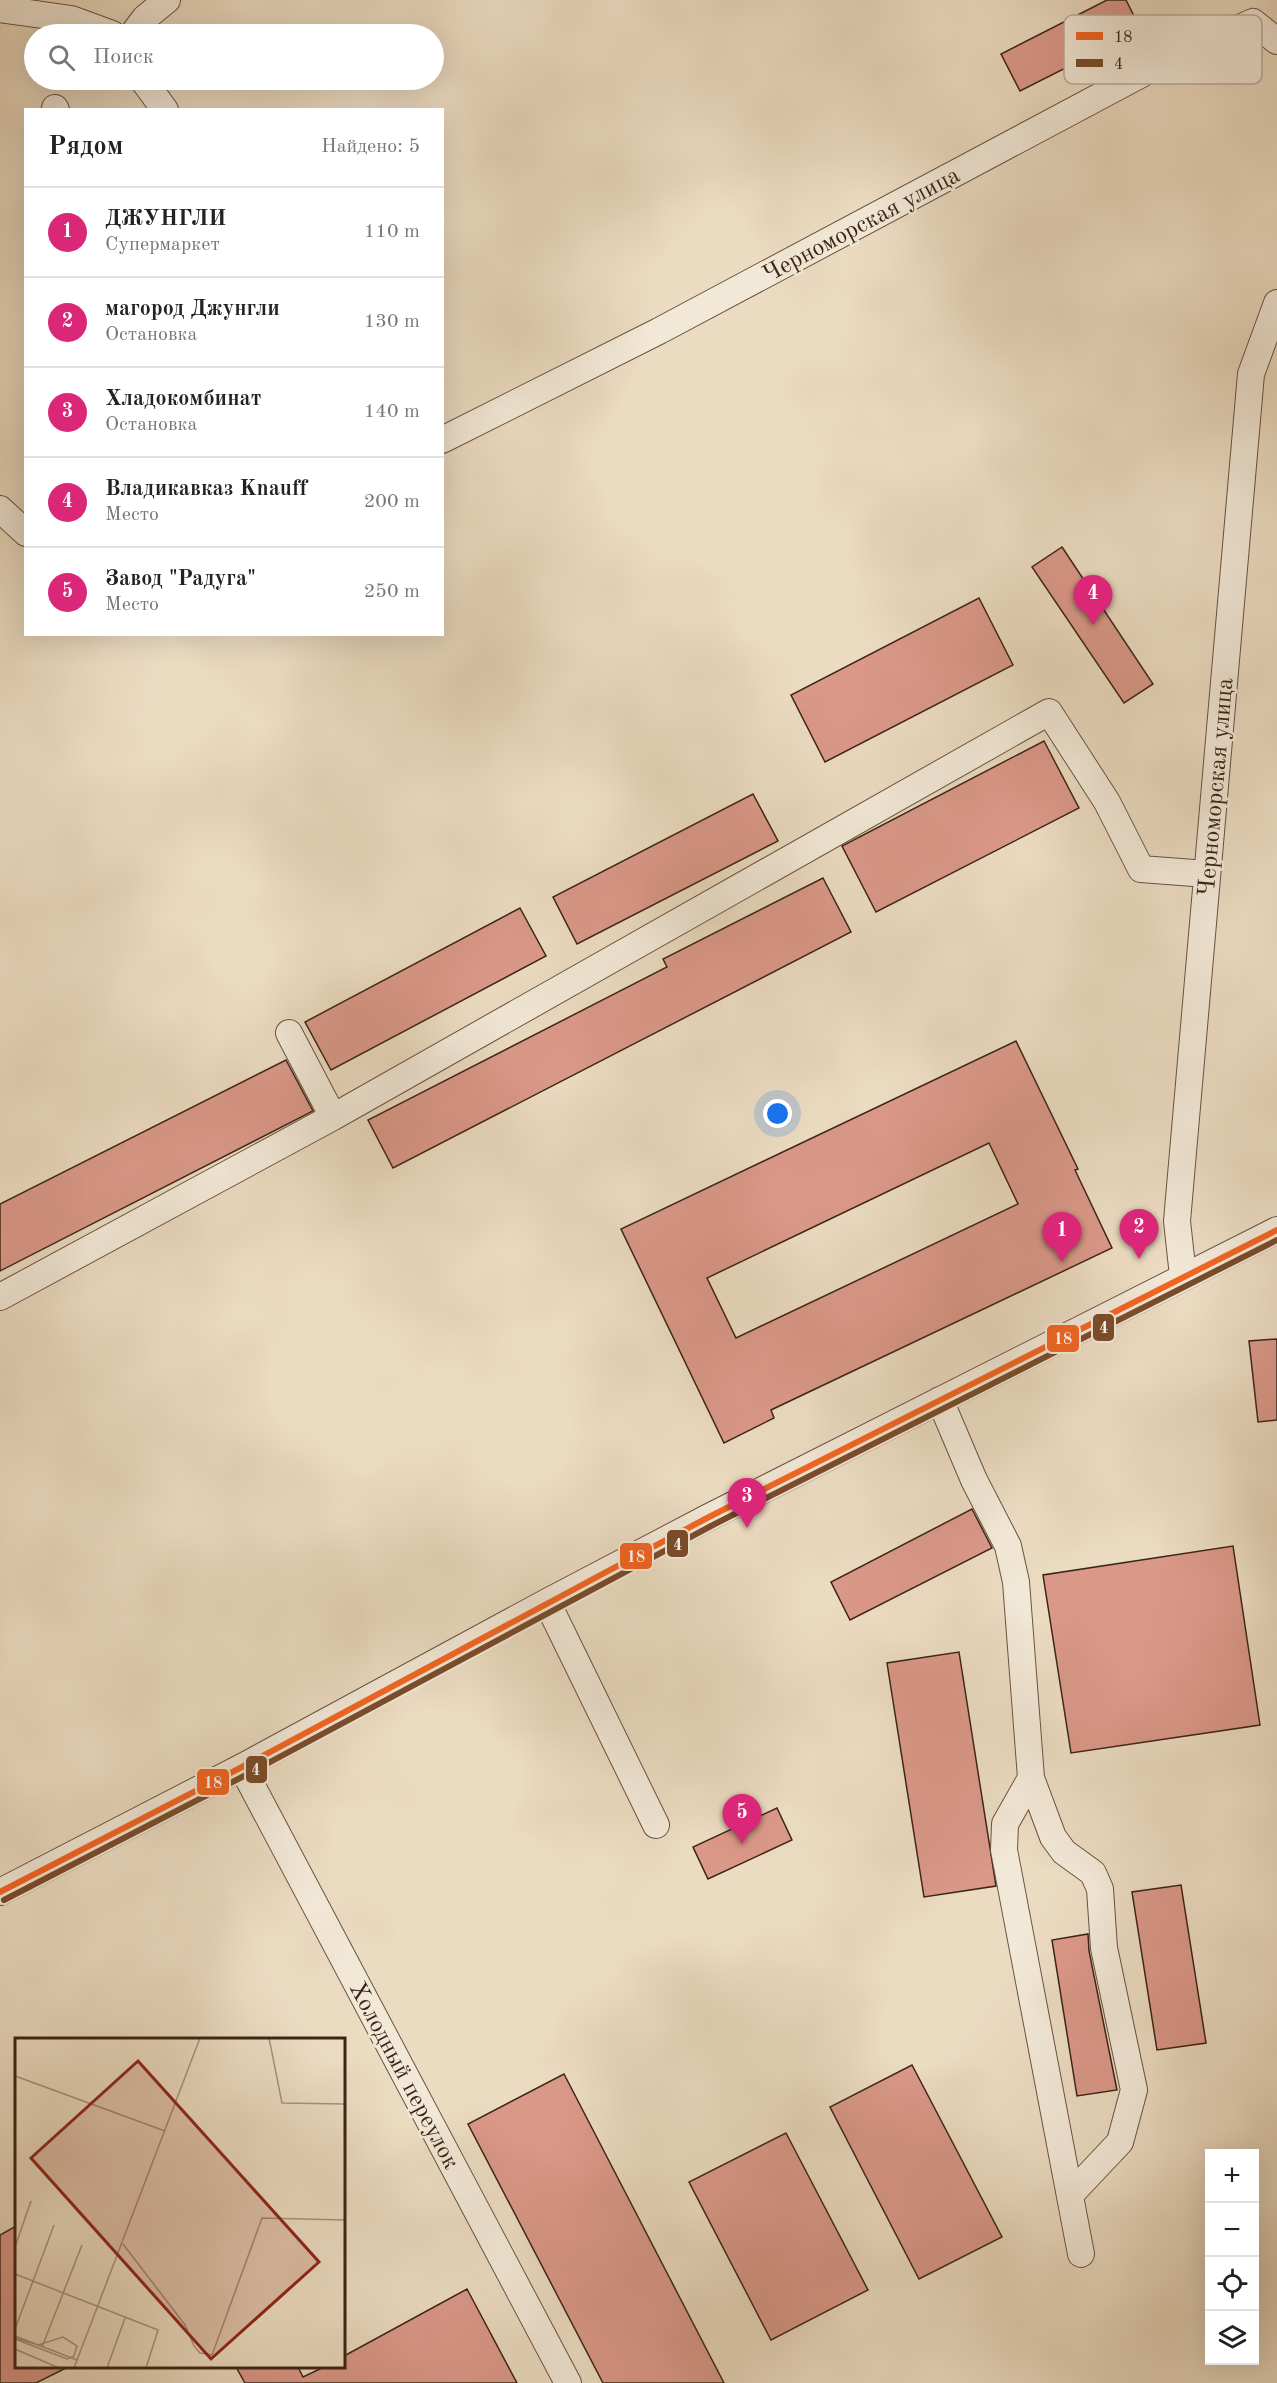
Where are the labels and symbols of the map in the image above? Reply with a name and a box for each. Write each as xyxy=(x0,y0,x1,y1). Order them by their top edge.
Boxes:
legend xyxy=(1064,15,1262,84)
text: 18 xyxy=(1114,30,1133,46)
text: 4 xyxy=(1114,57,1123,73)
street label: Черноморская улица xyxy=(760,164,964,288)
pin: 4 xyxy=(1074,576,1112,625)
street label: Черноморская улица xyxy=(1195,677,1239,897)
your location xyxy=(763,1099,792,1128)
pin: 2 xyxy=(1120,1210,1158,1259)
pin: 1 xyxy=(1042,1212,1082,1262)
line badge: 4 xyxy=(1092,1313,1115,1342)
text: 4 xyxy=(1099,1321,1109,1337)
line badge: 18 xyxy=(1046,1324,1080,1353)
text: 18 xyxy=(1054,1332,1072,1348)
pin: 3 xyxy=(728,1478,766,1528)
line badge: 4 xyxy=(666,1529,689,1558)
text: 4 xyxy=(673,1538,683,1554)
line badge: 18 xyxy=(619,1542,653,1570)
text: 18 xyxy=(627,1550,645,1566)
line badge: 4 xyxy=(245,1755,268,1784)
text: 4 xyxy=(251,1763,261,1779)
line badge: 18 xyxy=(196,1768,230,1796)
text: 18 xyxy=(204,1776,222,1792)
pin: 5 xyxy=(722,1794,762,1844)
street label: Холодный переулок xyxy=(344,1978,463,2173)
inset map xyxy=(15,2038,345,2368)

